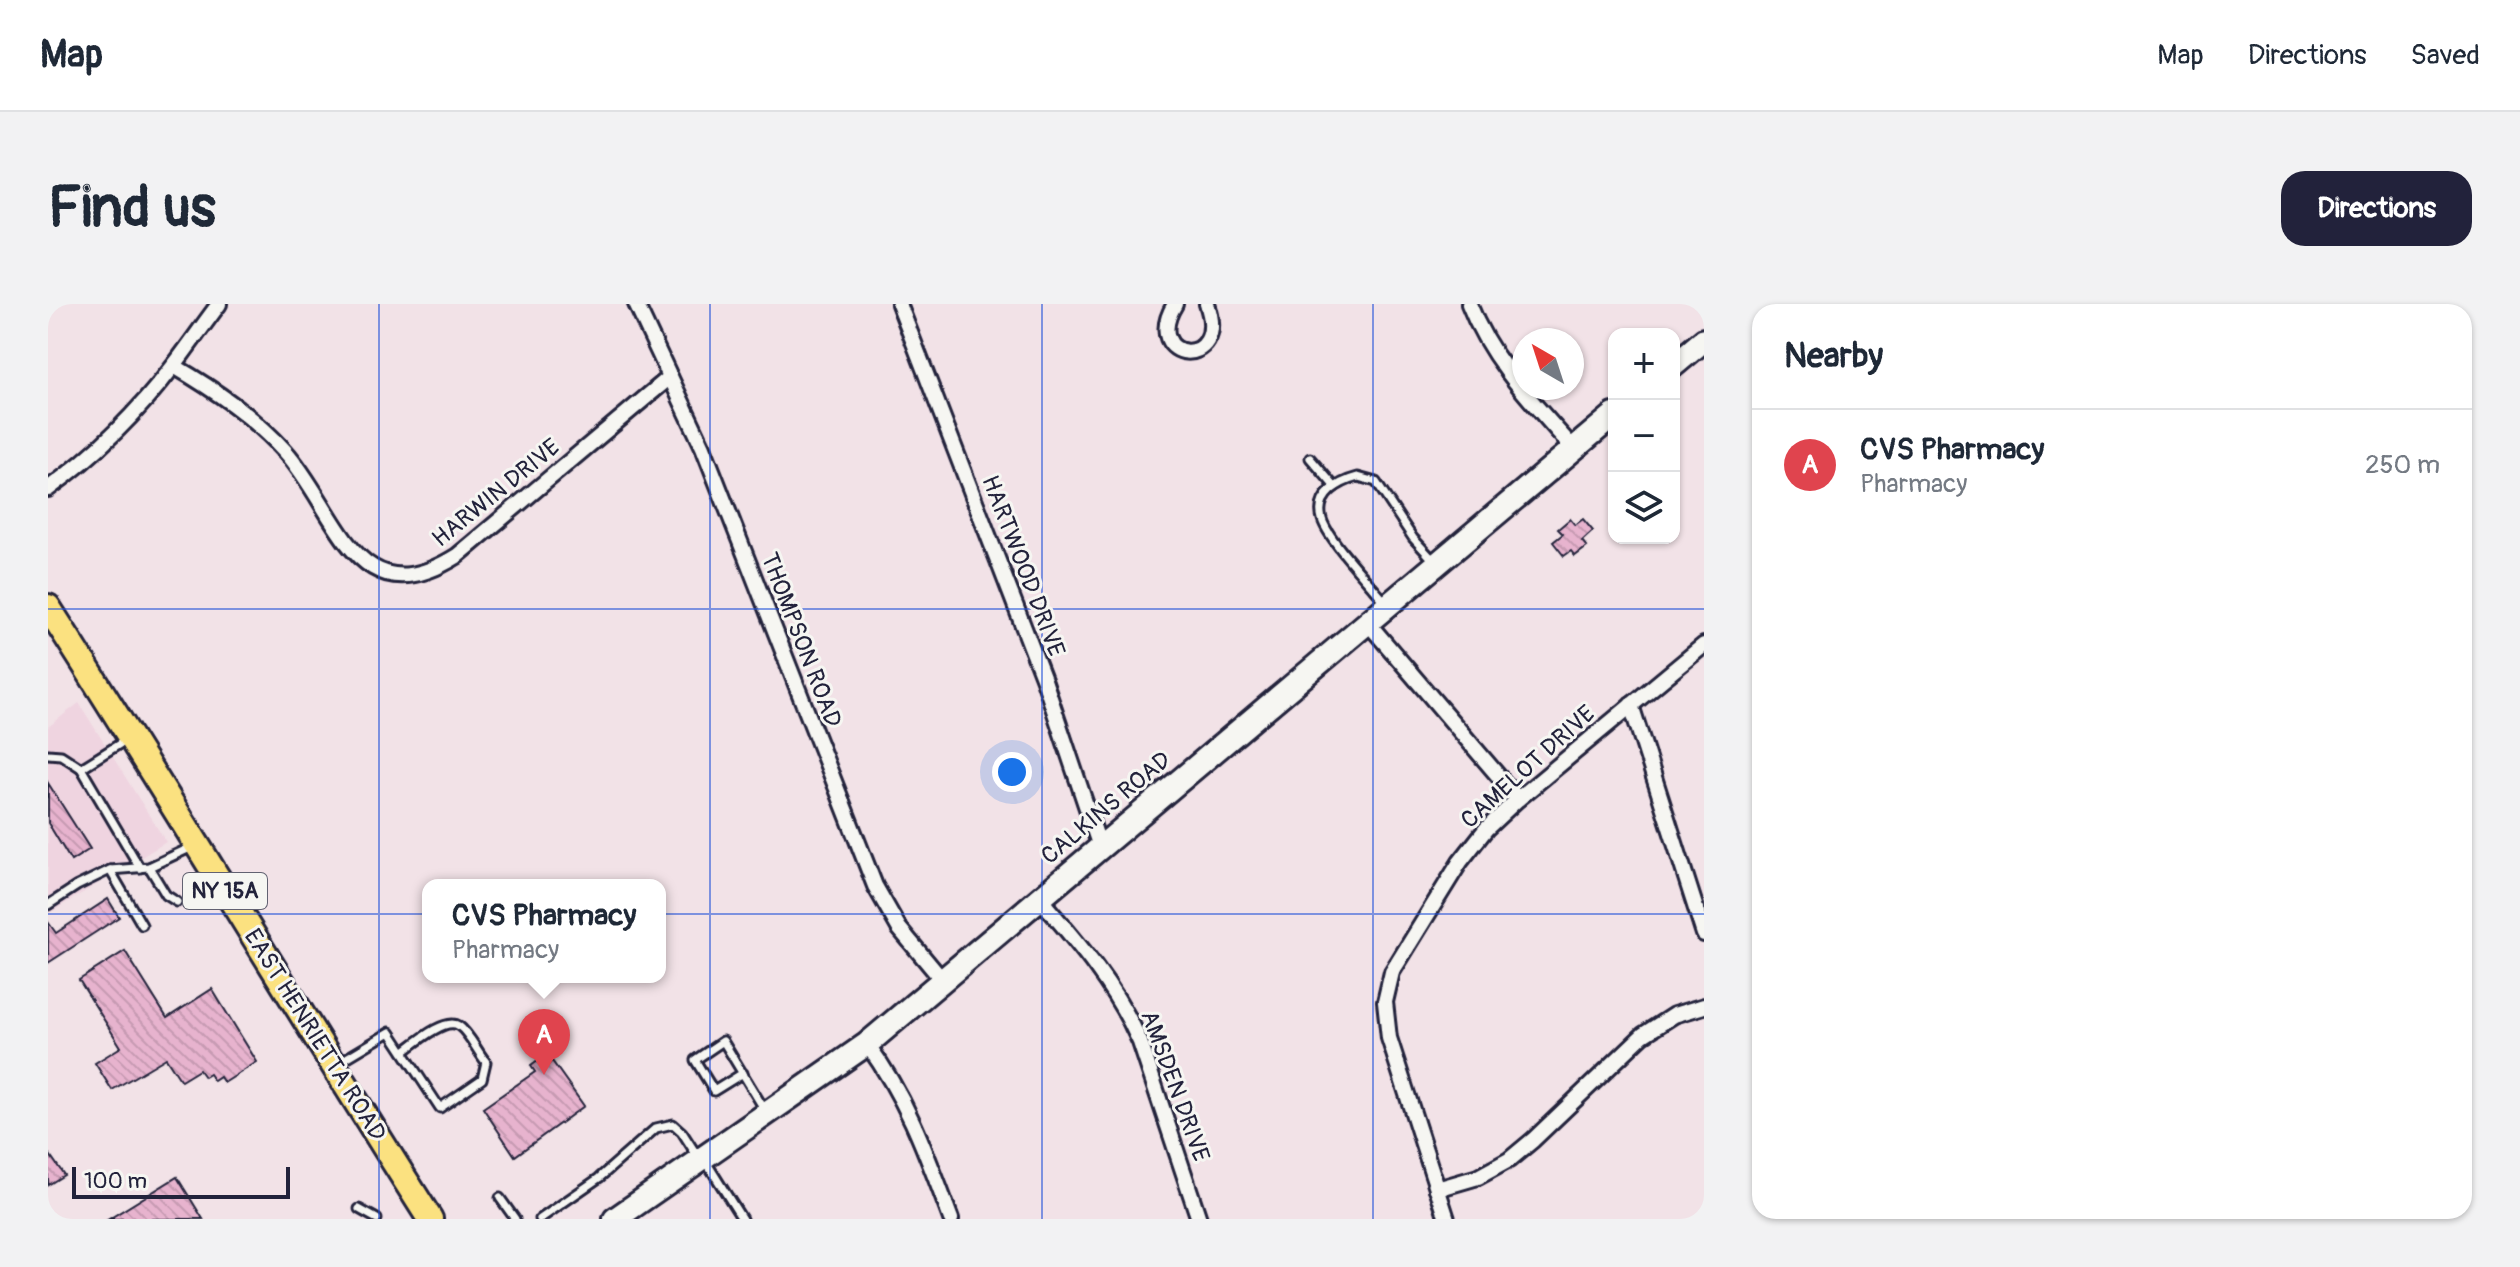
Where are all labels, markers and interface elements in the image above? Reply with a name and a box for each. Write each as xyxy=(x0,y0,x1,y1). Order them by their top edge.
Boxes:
text: Map xyxy=(40,31,103,79)
text: Map xyxy=(2157,38,2204,73)
text: Directions xyxy=(2248,38,2367,73)
text: Saved xyxy=(2411,38,2480,73)
button: Directions xyxy=(2281,171,2472,246)
text: Find us xyxy=(48,174,216,243)
north arrow xyxy=(1512,328,1584,400)
map controls xyxy=(1608,328,1680,544)
button: + xyxy=(1608,328,1680,400)
text: Nearby xyxy=(1784,335,1883,378)
button: − xyxy=(1608,400,1680,472)
text: CVS Pharmacy xyxy=(1860,431,2044,468)
street label: HARWIN DRIVE xyxy=(426,433,566,553)
text: A xyxy=(1802,449,1818,481)
text: 250 m xyxy=(2365,449,2440,481)
text: Pharmacy xyxy=(1860,468,1967,500)
street label: HARTWOOD DRIVE xyxy=(975,471,1071,661)
button: layers xyxy=(1608,472,1680,544)
street label: THOMPSON ROAD xyxy=(754,549,848,731)
street label: CAMELOT DRIVE xyxy=(1455,699,1601,835)
street label: CALKINS ROAD xyxy=(1035,745,1177,871)
your location xyxy=(992,752,1032,792)
road number: NY 15A xyxy=(183,873,267,909)
popup xyxy=(422,879,666,983)
text: CVS Pharmacy xyxy=(452,897,636,934)
street label: EAST HENRIETTA ROAD xyxy=(238,924,392,1146)
text: Pharmacy xyxy=(452,934,559,966)
street label: AMSDEN DRIVE xyxy=(1134,1006,1216,1166)
pin: A xyxy=(518,1009,570,1075)
scale bar xyxy=(72,1163,290,1199)
text: 100 m xyxy=(84,1167,147,1195)

